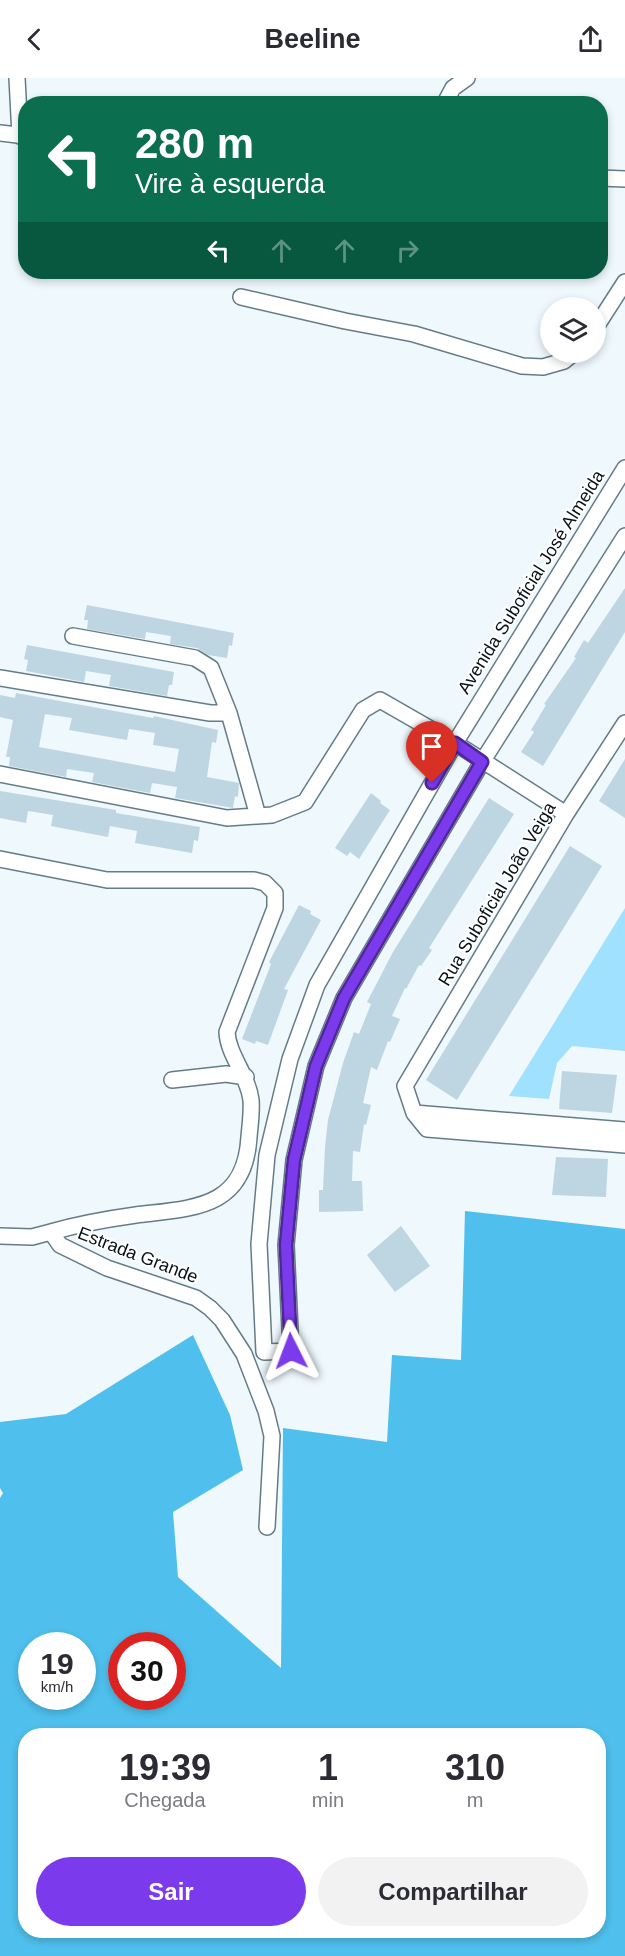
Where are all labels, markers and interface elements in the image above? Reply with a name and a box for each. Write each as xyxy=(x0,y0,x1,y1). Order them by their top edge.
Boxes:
icon: back xyxy=(18,23,51,56)
icon: share xyxy=(574,23,607,56)
text: Beeline xyxy=(264,24,361,54)
icon: left xyxy=(36,120,114,198)
text: 280 m xyxy=(135,120,254,167)
text: Vire à esquerda xyxy=(135,169,325,199)
icon: left xyxy=(202,234,235,267)
icon: ahead xyxy=(265,234,298,267)
icon: ahead xyxy=(328,234,361,267)
icon: right xyxy=(391,234,424,267)
map controls xyxy=(540,297,606,363)
button: layers xyxy=(540,297,606,363)
street label: Avenida Suboficial José Almeida xyxy=(454,466,609,697)
pin xyxy=(406,721,457,783)
icon: arrive xyxy=(415,730,448,763)
street label: Rua Suboficial João Veiga xyxy=(434,798,560,989)
street label: Estrada Grande xyxy=(75,1223,201,1287)
position arrow xyxy=(259,1319,323,1383)
speed limit sign: 30 xyxy=(108,1632,186,1710)
text: 19 xyxy=(40,1647,74,1680)
text: km/h xyxy=(41,1678,73,1695)
text: 19:39 xyxy=(119,1747,211,1788)
text: 1 xyxy=(318,1747,338,1788)
text: 310 xyxy=(445,1747,505,1788)
text: Chegada xyxy=(124,1789,206,1811)
text: min xyxy=(312,1789,344,1811)
text: m xyxy=(467,1789,483,1811)
button: Sair xyxy=(36,1857,306,1926)
button: Compartilhar xyxy=(318,1857,588,1926)

